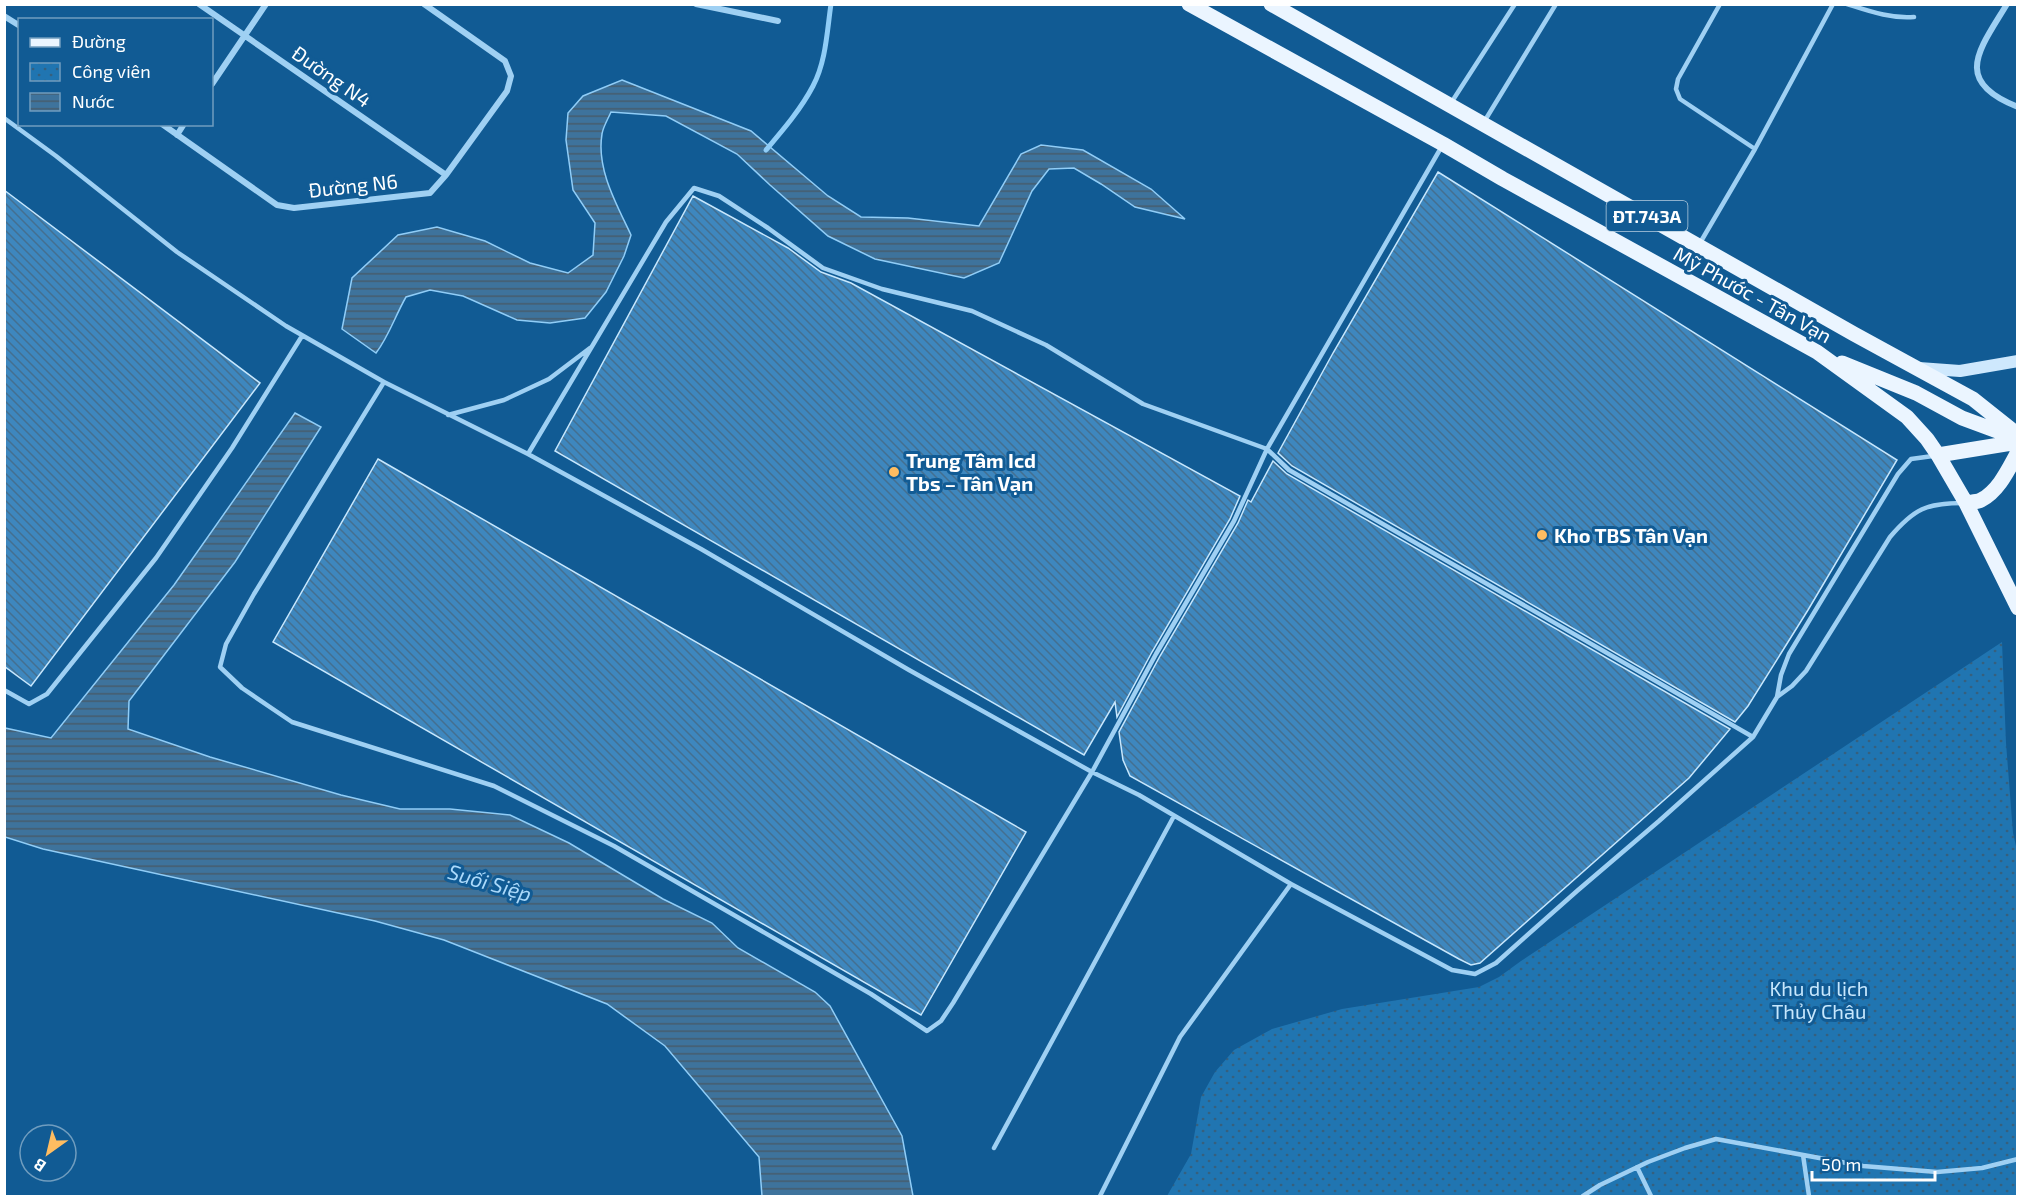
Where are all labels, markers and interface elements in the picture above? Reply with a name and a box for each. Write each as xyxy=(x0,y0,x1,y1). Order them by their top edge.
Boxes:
legend xyxy=(18,18,213,126)
text: Đường xyxy=(72,30,126,52)
street label: Đường N4 xyxy=(288,40,376,112)
text: Công viên xyxy=(72,60,151,82)
text: Nước xyxy=(72,90,115,112)
street label: Đường N6 xyxy=(307,168,399,202)
road number: ĐT.743A xyxy=(1606,201,1688,231)
street label: Mỹ Phước - Tân Vạn xyxy=(1670,241,1836,347)
place label: Trung Tâm Icd Tbs – Tân Vạn xyxy=(906,448,1036,495)
marker: Trung Tâm Icd Tbs – Tân Vạn xyxy=(887,465,901,479)
place label: Kho TBS Tân Vạn xyxy=(1554,523,1708,547)
marker: Kho TBS Tân Vạn xyxy=(1535,528,1549,542)
water label: Suối Siệp xyxy=(445,858,535,906)
park label: Khu du lịch Thủy Châu xyxy=(1770,976,1868,1023)
north arrow xyxy=(18,1123,78,1183)
scale bar xyxy=(1812,1144,1935,1182)
text: 50 m xyxy=(1821,1153,1861,1175)
text: B xyxy=(30,1155,49,1177)

